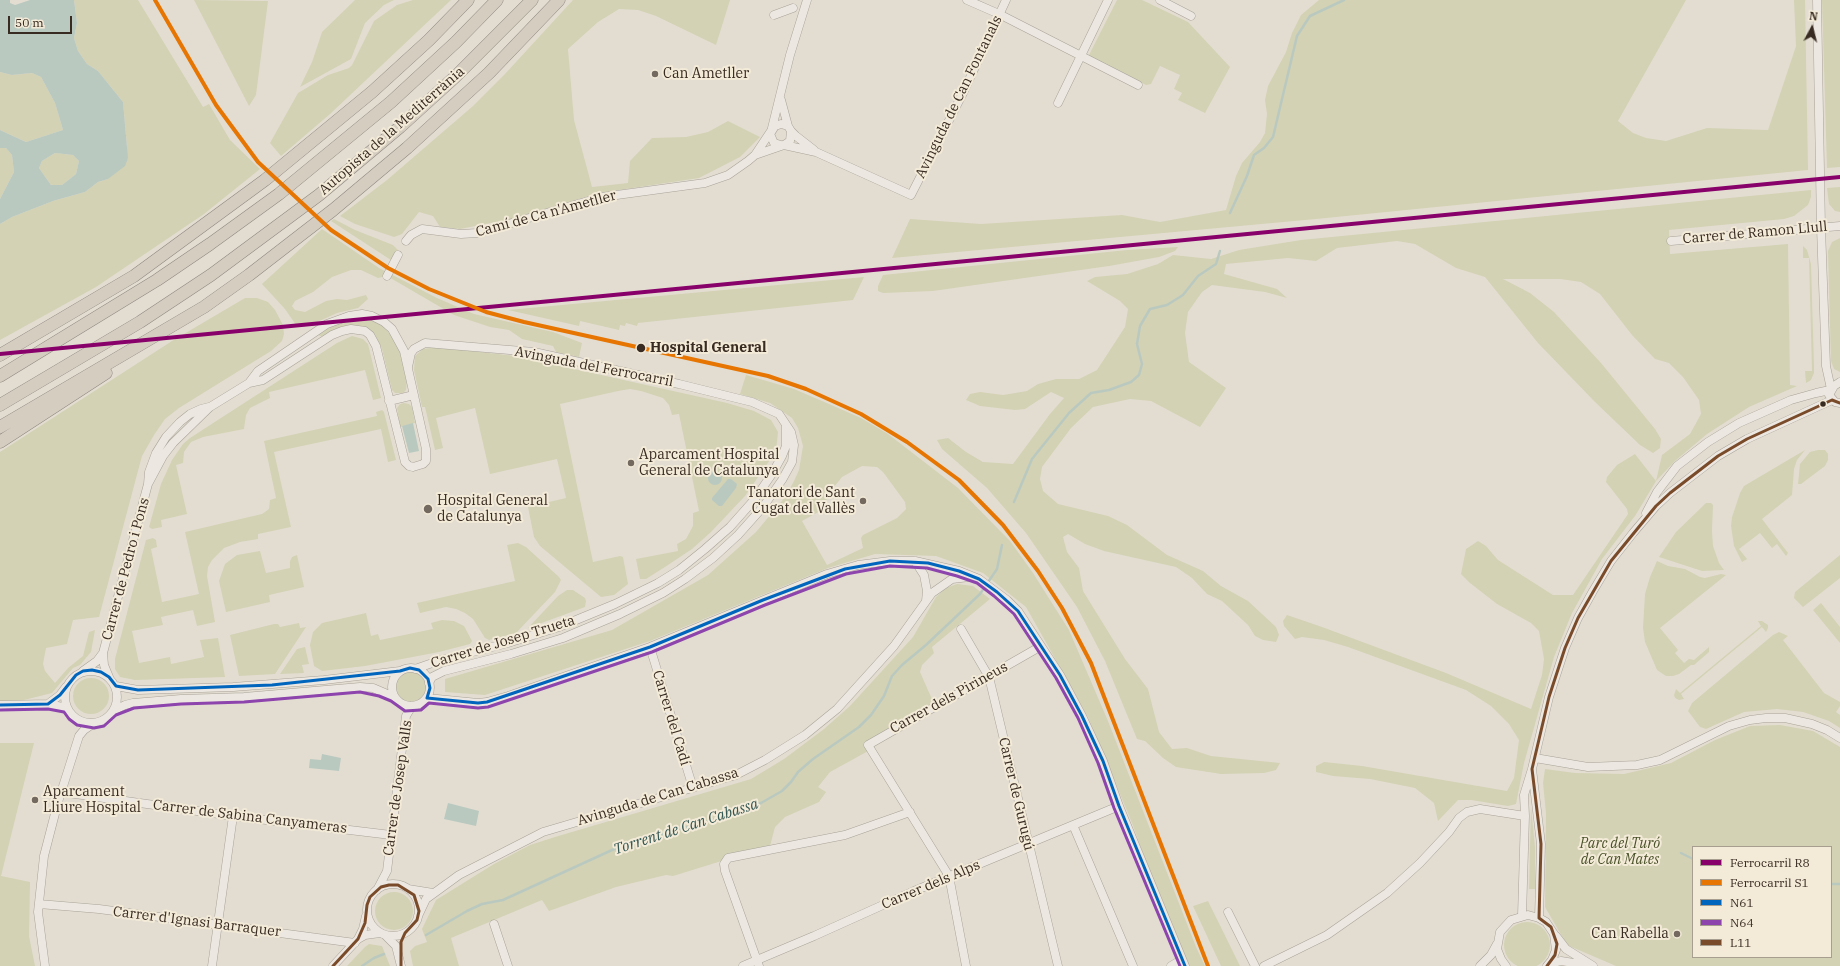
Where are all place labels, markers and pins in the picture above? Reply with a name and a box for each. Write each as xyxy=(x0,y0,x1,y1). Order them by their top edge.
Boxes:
place label: Can Ametller xyxy=(663,66,749,82)
marker: Can Ametller xyxy=(650,69,660,79)
place label: Hospital General xyxy=(650,340,767,356)
marker: Hospital General xyxy=(635,342,647,354)
unlabelled marker xyxy=(1818,399,1828,409)
place label: Aparcament Hospital General de Catalunya xyxy=(639,447,779,480)
marker: Aparcament Hospital General de Catalunya xyxy=(626,458,636,468)
place label: Tanatori de Sant Cugat del Vallès xyxy=(747,485,855,518)
place label: Hospital General de Catalunya xyxy=(437,493,548,526)
marker: Tanatori de Sant Cugat del Vallès xyxy=(858,496,868,506)
marker: Hospital General de Catalunya xyxy=(422,503,434,515)
place label: Aparcament Lliure Hospital xyxy=(43,784,141,816)
marker: Aparcament Lliure Hospital xyxy=(30,795,40,805)
place label: Can Rabella xyxy=(1591,926,1669,942)
marker: Can Rabella xyxy=(1672,929,1682,939)

